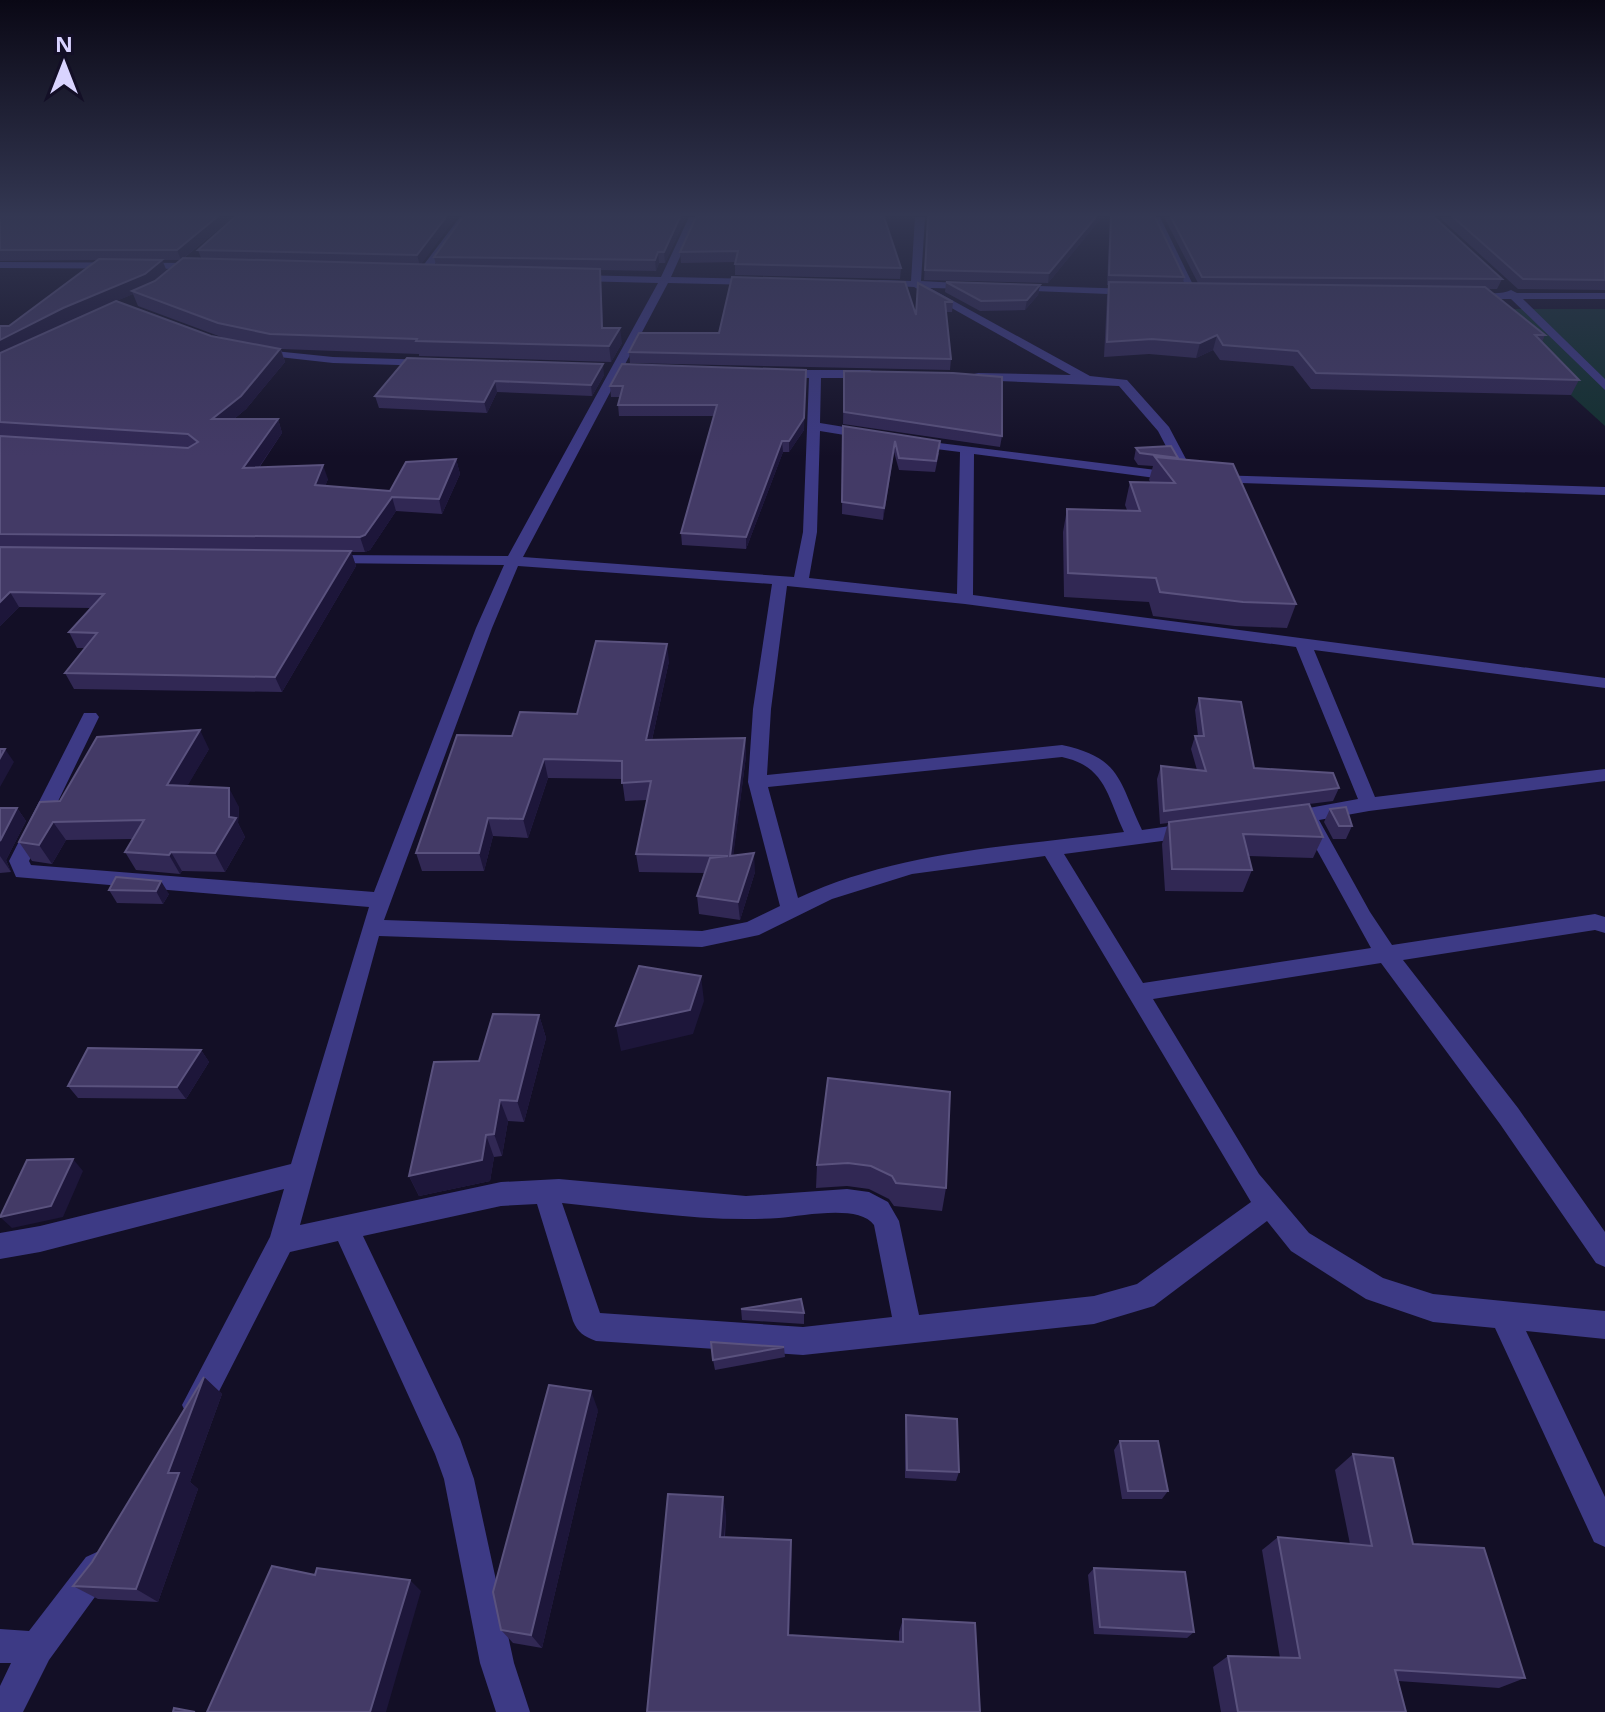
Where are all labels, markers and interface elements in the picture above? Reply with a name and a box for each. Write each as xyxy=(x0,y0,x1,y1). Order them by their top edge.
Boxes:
north arrow xyxy=(24,24,104,104)
text: N xyxy=(55,28,73,58)

